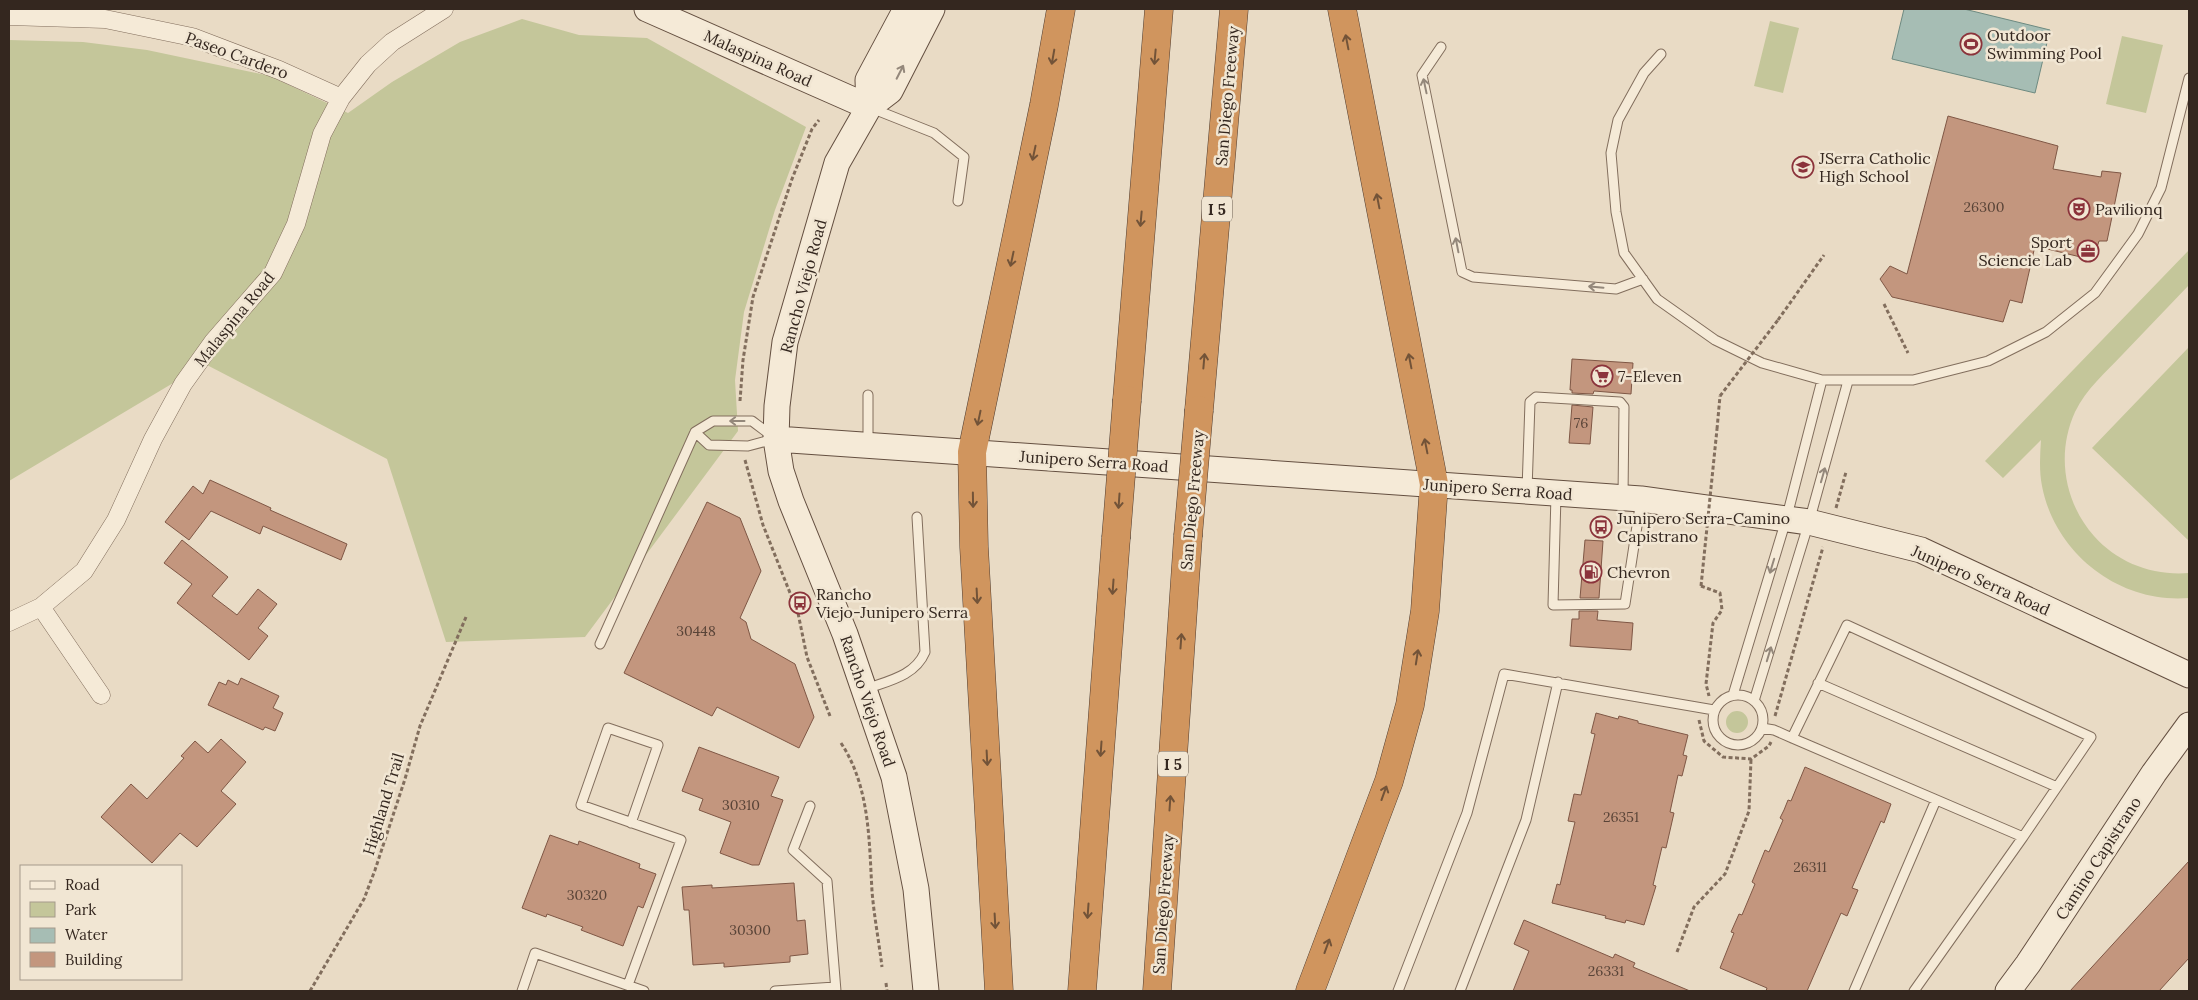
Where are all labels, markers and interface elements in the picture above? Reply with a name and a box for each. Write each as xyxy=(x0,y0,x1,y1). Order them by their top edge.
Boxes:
street label: Malaspina Road xyxy=(701,25,816,91)
street label: San Diego Freeway xyxy=(1211,25,1243,167)
place label: Outdoor Swimming Pool xyxy=(1987,25,2102,63)
street label: Paseo Cardero xyxy=(183,27,291,83)
sports icon: Outdoor Swimming Pool xyxy=(1959,32,1983,56)
one-way arrow xyxy=(1342,34,1351,50)
one-way arrow xyxy=(1047,48,1057,64)
one-way arrow xyxy=(1150,49,1159,65)
one-way arrow xyxy=(895,64,905,79)
one-way arrow xyxy=(1419,79,1429,95)
one-way arrow xyxy=(1029,144,1038,160)
place label: JSerra Catholic High School xyxy=(1818,148,1931,186)
school or university icon: JSerra Catholic High School xyxy=(1791,155,1815,179)
one-way arrow xyxy=(1373,194,1383,210)
road number: I 5 xyxy=(1202,196,1232,222)
theatre icon: Pavilionq xyxy=(2067,197,2091,221)
house number: 26300 xyxy=(1964,198,2004,216)
place label: Pavilionq xyxy=(2095,199,2162,219)
one-way arrow xyxy=(1137,211,1146,227)
street label: Rancho Viejo Road xyxy=(775,216,831,355)
place label: Sport Sciencie Lab xyxy=(1978,232,2073,270)
one-way arrow xyxy=(1451,238,1461,254)
office icon: Sport Sciencie Lab xyxy=(2076,239,2100,263)
one-way arrow xyxy=(1007,251,1016,267)
street label: Malaspina Road xyxy=(190,267,279,370)
one-way arrow xyxy=(1588,282,1604,292)
one-way arrow xyxy=(1199,353,1208,369)
one-way arrow xyxy=(1404,353,1414,369)
supermarket icon: 7-Eleven xyxy=(1590,364,1614,388)
place label: 7-Eleven xyxy=(1618,366,1682,386)
one-way arrow xyxy=(974,410,983,426)
house number: 76 xyxy=(1574,414,1588,432)
one-way arrow xyxy=(729,416,746,426)
street label: San Diego Freeway xyxy=(1176,429,1208,571)
one-way arrow xyxy=(1421,439,1431,455)
street label: Junipero Serra Road xyxy=(1018,446,1170,476)
one-way arrow xyxy=(1818,468,1828,484)
street label: Junipero Serra Road xyxy=(1422,474,1574,504)
one-way arrow xyxy=(968,492,978,508)
one-way arrow xyxy=(1115,492,1124,508)
place label: Junipero Serra-Camino Capistrano xyxy=(1616,508,1790,546)
bus stop icon: Junipero Serra-Camino Capistrano xyxy=(1589,515,1613,539)
street label: Junipero Serra Road xyxy=(1908,540,2054,620)
one-way arrow xyxy=(1767,558,1777,574)
fuel station icon: Chevron xyxy=(1579,560,1603,584)
place label: Chevron xyxy=(1607,562,1671,582)
one-way arrow xyxy=(1108,578,1117,594)
place label: Rancho Viejo-Junipero Serra xyxy=(815,584,968,622)
one-way arrow xyxy=(973,588,982,604)
bus stop icon: Rancho Viejo-Junipero Serra xyxy=(788,591,812,615)
house number: 30448 xyxy=(676,622,716,640)
street label: Rancho Viejo Road xyxy=(836,633,900,770)
one-way arrow xyxy=(1176,633,1186,649)
one-way arrow xyxy=(1764,647,1774,663)
one-way arrow xyxy=(1413,650,1423,666)
one-way arrow xyxy=(1096,740,1105,756)
one-way arrow xyxy=(982,750,991,766)
street label: Highland Trail xyxy=(358,751,408,857)
road number: I 5 xyxy=(1158,752,1188,776)
one-way arrow xyxy=(1380,786,1389,802)
street label: Camino Capistrano xyxy=(2051,793,2145,923)
one-way arrow xyxy=(1165,795,1174,811)
house number: 30310 xyxy=(722,796,760,814)
house number: 26351 xyxy=(1603,808,1639,826)
street label: San Diego Freeway xyxy=(1148,833,1178,975)
house number: 26311 xyxy=(1793,858,1827,876)
legend xyxy=(20,865,182,980)
text: Road xyxy=(65,875,100,894)
house number: 30320 xyxy=(567,886,607,904)
text: Park xyxy=(65,900,96,919)
one-way arrow xyxy=(1084,902,1093,918)
one-way arrow xyxy=(991,912,1000,928)
house number: 30300 xyxy=(729,921,771,939)
text: Water xyxy=(65,925,108,944)
one-way arrow xyxy=(1323,938,1332,954)
text: Building xyxy=(65,950,123,969)
house number: 26331 xyxy=(1588,962,1624,980)

